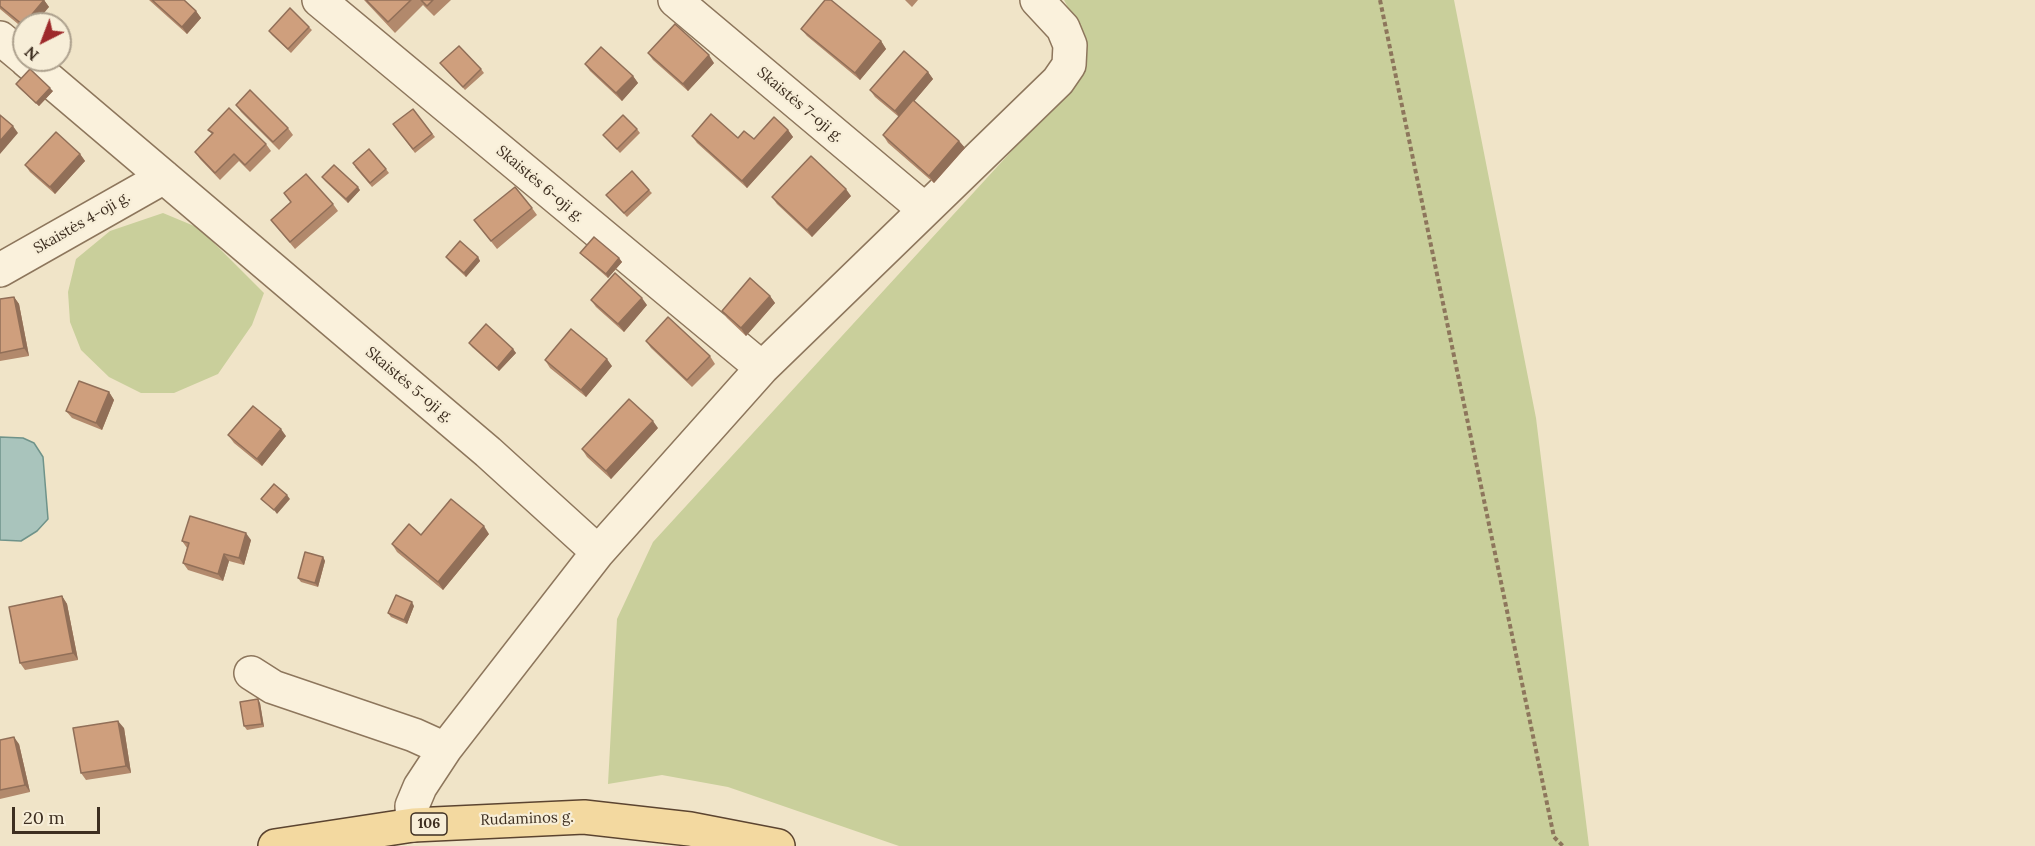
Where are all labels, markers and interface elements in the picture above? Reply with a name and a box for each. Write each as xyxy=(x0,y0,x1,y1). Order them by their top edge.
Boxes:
north arrow xyxy=(12,12,72,72)
text: N xyxy=(20,42,43,65)
street label: Skaistės 7-oji g. xyxy=(753,64,847,146)
street label: Skaistės 6-oji g. xyxy=(492,142,588,226)
street label: Skaistės 4-oji g. xyxy=(30,188,134,258)
street label: Skaistės 5-oji g. xyxy=(362,343,456,427)
scale bar xyxy=(15,795,104,833)
text: 20 m xyxy=(23,806,65,829)
street label: Rudaminos g. xyxy=(480,808,574,830)
road number: 106 xyxy=(411,813,447,835)

